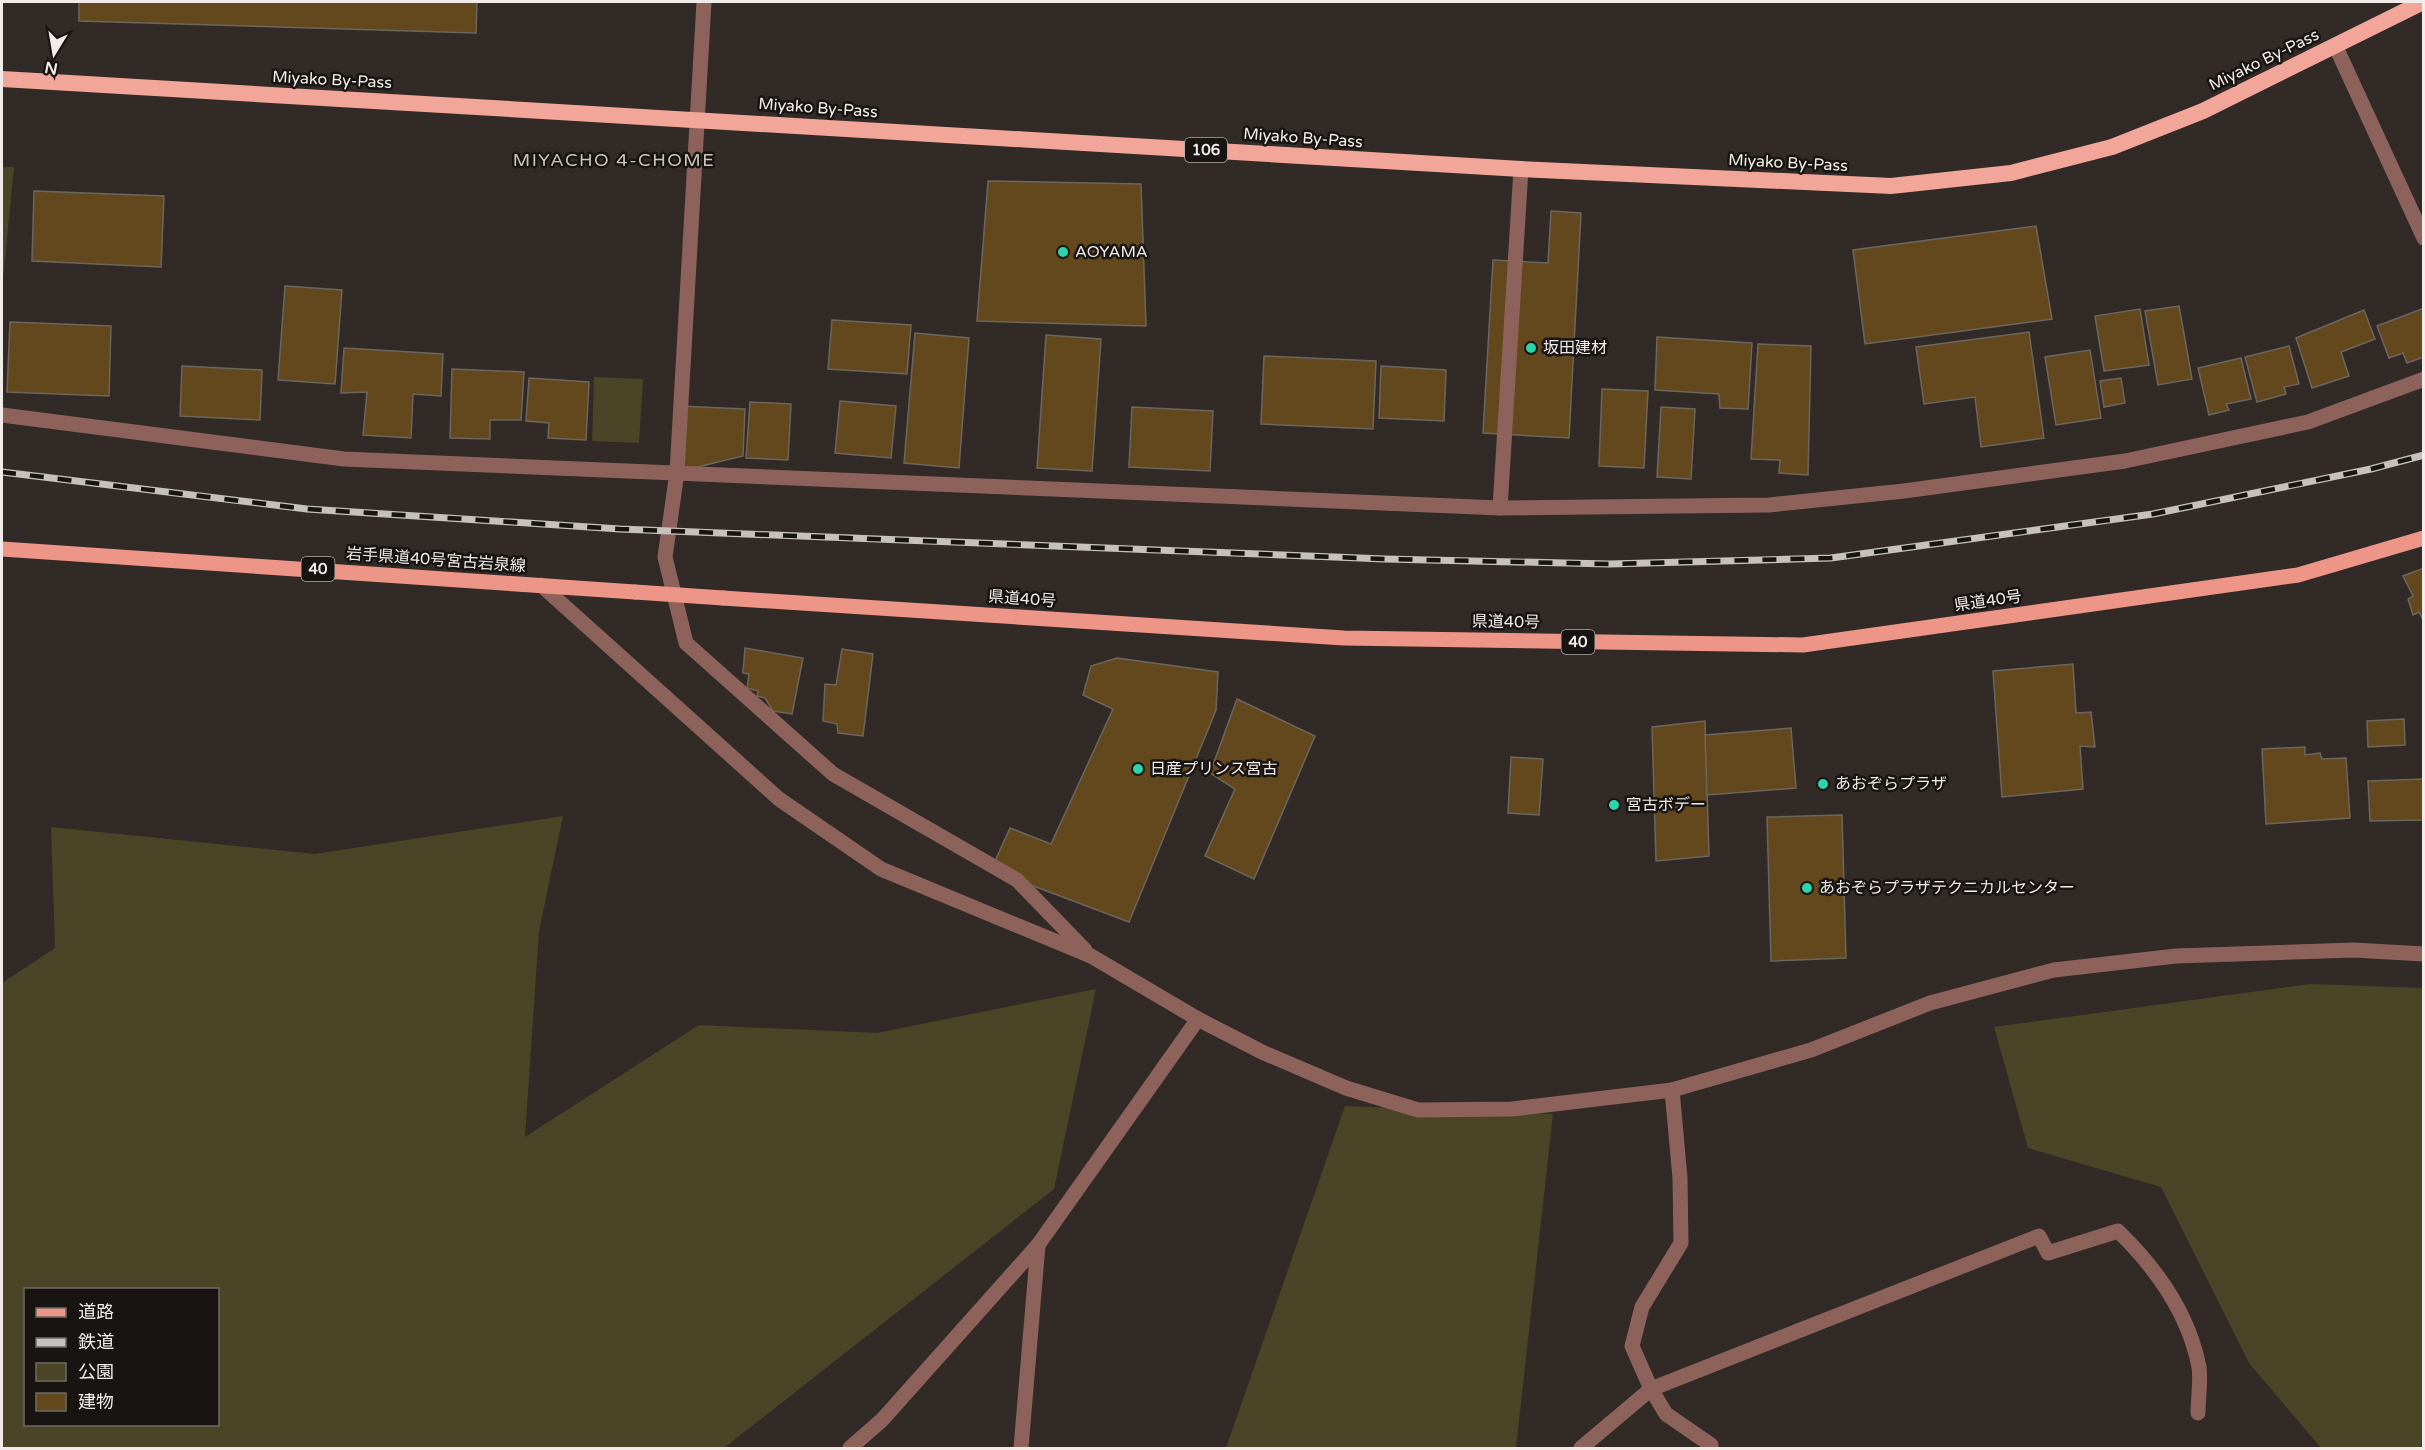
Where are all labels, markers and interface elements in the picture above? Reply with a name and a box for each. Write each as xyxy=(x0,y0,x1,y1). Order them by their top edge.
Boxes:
north arrow xyxy=(24,24,84,84)
street label: Miyako By-Pass xyxy=(2206,25,2322,95)
text: N xyxy=(43,57,60,79)
street label: Miyako By-Pass xyxy=(272,67,392,93)
street label: Miyako By-Pass xyxy=(758,94,878,122)
street label: Miyako By-Pass xyxy=(1243,124,1363,152)
road number: 106 xyxy=(1185,138,1227,162)
district label: MIYACHO 4-CHOME xyxy=(513,149,715,171)
street label: Miyako By-Pass xyxy=(1728,150,1848,176)
place label: AOYAMA xyxy=(1075,242,1148,262)
marker: AOYAMA xyxy=(1056,245,1070,259)
place label: 坂田建材 xyxy=(1543,338,1607,358)
marker: 坂田建材 xyxy=(1524,341,1538,355)
street label: 岩手県道40号宮古岩泉線 xyxy=(345,544,527,576)
road number: 40 xyxy=(302,557,334,581)
street label: 県道40号 xyxy=(1953,586,2023,616)
street label: 県道40号 xyxy=(987,587,1057,611)
street label: 県道40号 xyxy=(1472,611,1540,633)
road number: 40 xyxy=(1562,630,1594,654)
place label: 日産プリンス宮古 xyxy=(1150,759,1278,779)
marker: 日産プリンス宮古 xyxy=(1131,762,1145,776)
place label: あおぞらプラザ xyxy=(1835,774,1947,794)
marker: あおぞらプラザ xyxy=(1816,777,1830,791)
place label: 宮古ボデー xyxy=(1626,795,1706,815)
marker: 宮古ボデー xyxy=(1607,798,1621,812)
place label: あおぞらプラザテクニカルセンター xyxy=(1819,878,2075,898)
marker: あおぞらプラザテクニカルセンター xyxy=(1800,881,1814,895)
legend xyxy=(24,1288,219,1426)
text: 道路 xyxy=(78,1301,114,1323)
text: 鉄道 xyxy=(78,1331,114,1353)
text: 公園 xyxy=(78,1361,114,1383)
text: 建物 xyxy=(78,1391,114,1413)

